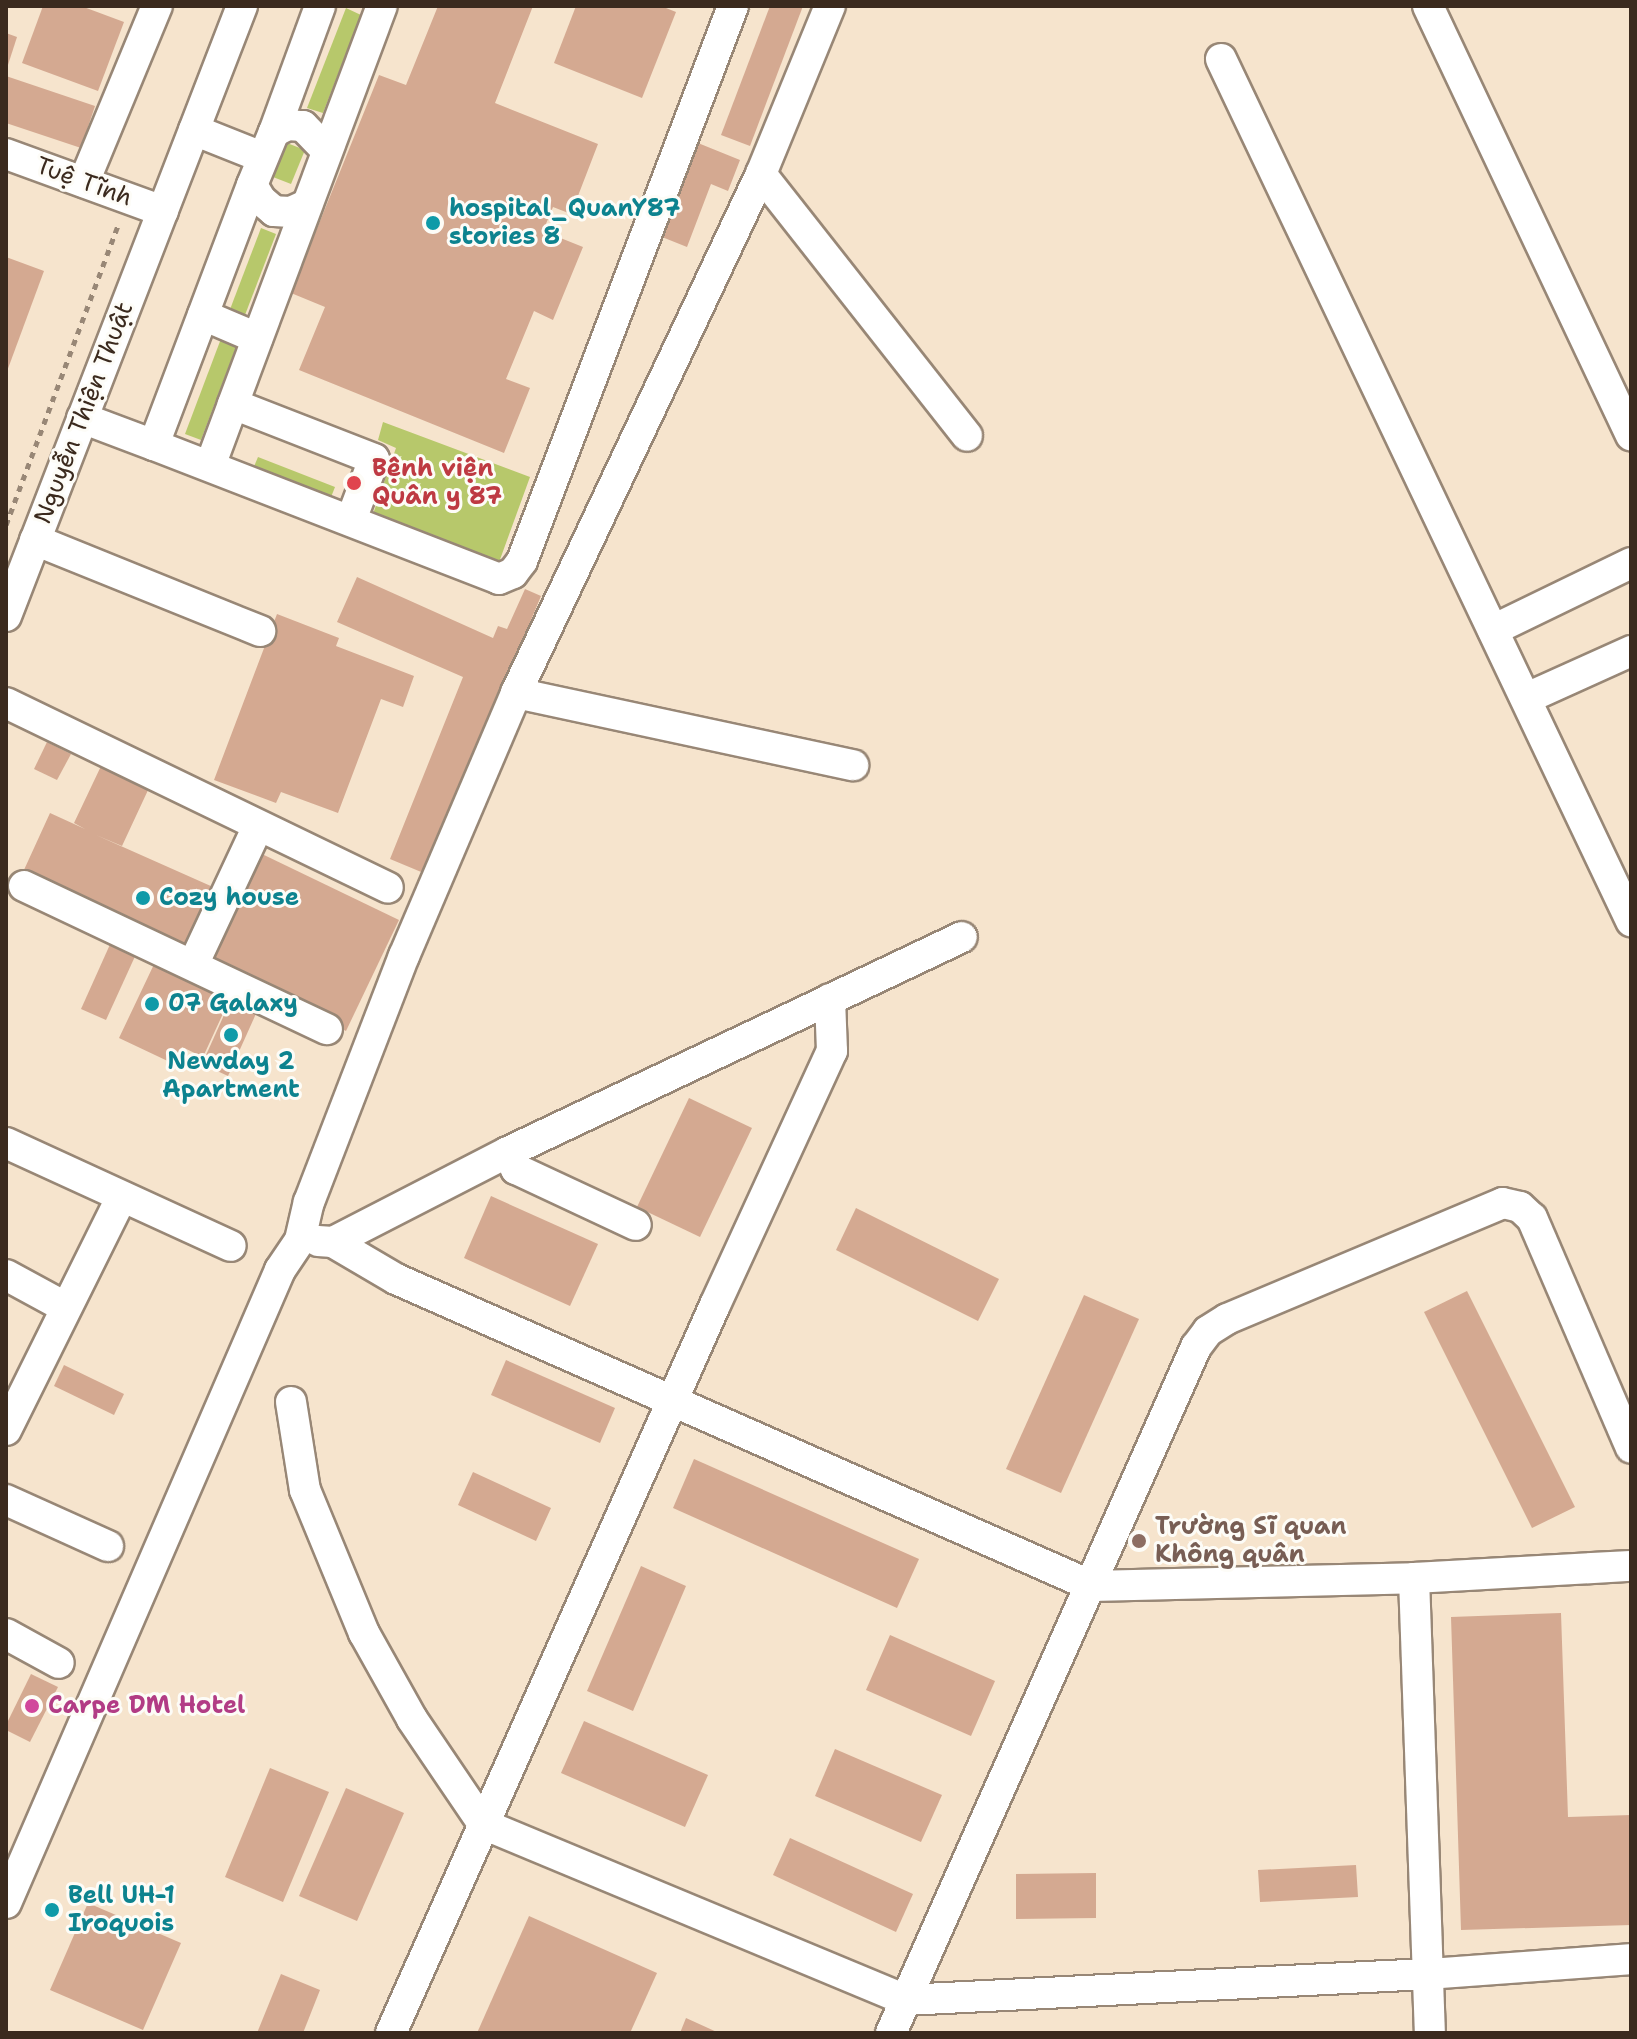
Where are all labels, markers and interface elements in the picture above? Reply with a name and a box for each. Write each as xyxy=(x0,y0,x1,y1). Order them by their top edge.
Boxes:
street label: Tuệ Tĩnh xyxy=(32,151,136,213)
place label: hospital_QuanY87 stories 8 xyxy=(449,195,680,251)
marker: hospital_QuanY87 stories 8 xyxy=(424,214,442,232)
street label: Nguyễn Thiện Thuật xyxy=(28,298,140,528)
place label: Bệnh viện Quân y 87 xyxy=(372,455,502,511)
marker: Bệnh viện Quân y 87 xyxy=(343,472,365,494)
place label: Cozy house xyxy=(159,884,299,912)
marker: Cozy house xyxy=(134,889,152,907)
place label: 07 Galaxy xyxy=(168,990,298,1018)
marker: 07 Galaxy xyxy=(143,995,161,1013)
marker: Newday 2 Apartment xyxy=(222,1026,240,1044)
place label: Newday 2 Apartment xyxy=(162,1048,300,1104)
place label: Trường Sĩ quan Không quân xyxy=(1155,1513,1346,1569)
marker: Trường Sĩ quan Không quân xyxy=(1130,1532,1148,1550)
place label: Carpe DM Hotel xyxy=(48,1692,245,1720)
marker: Carpe DM Hotel xyxy=(23,1697,41,1715)
place label: Bell UH-1 Iroquois xyxy=(68,1882,175,1938)
marker: Bell UH-1 Iroquois xyxy=(43,1901,61,1919)

